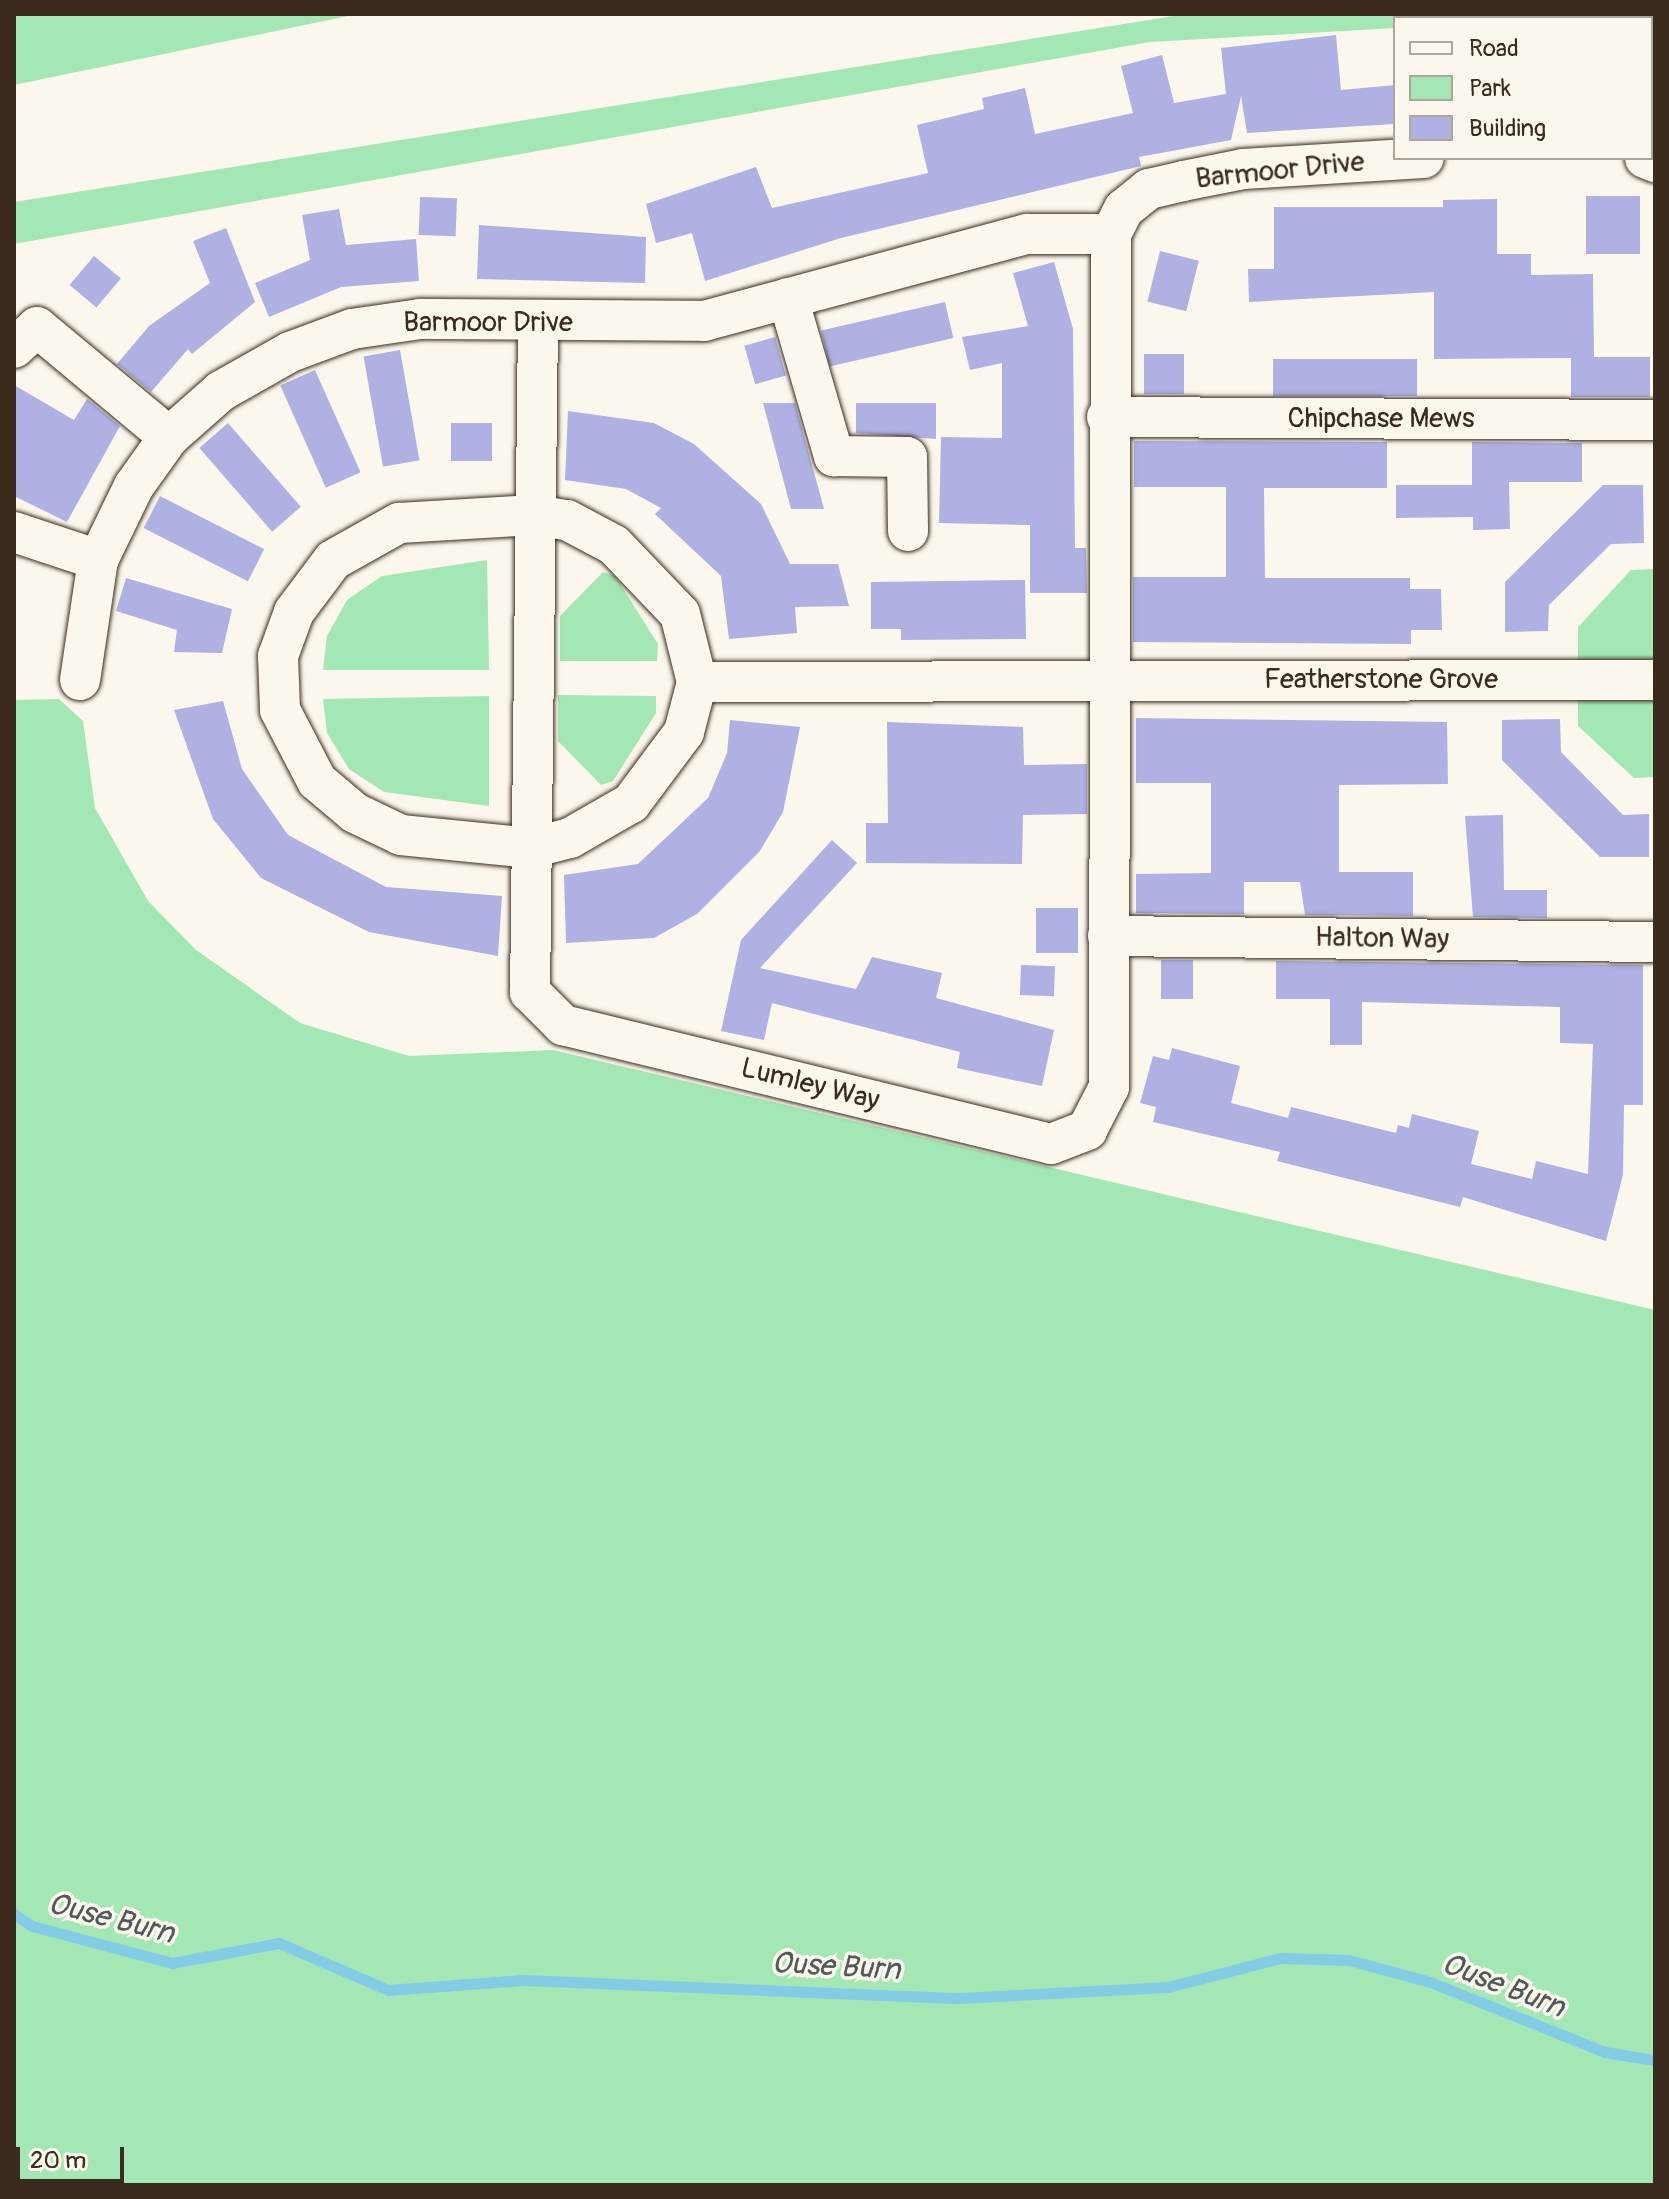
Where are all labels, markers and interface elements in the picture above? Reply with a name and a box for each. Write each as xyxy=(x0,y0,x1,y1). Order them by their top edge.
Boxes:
legend xyxy=(1393,16,1653,160)
text: Road xyxy=(1469,34,1519,63)
text: Park xyxy=(1469,74,1511,103)
text: Building xyxy=(1469,114,1546,143)
street label: Barmoor Drive xyxy=(1194,145,1366,197)
street label: Barmoor Drive xyxy=(403,306,573,340)
street label: Chipchase Mews xyxy=(1287,402,1475,436)
street label: Featherstone Grove xyxy=(1264,663,1498,697)
street label: Halton Way xyxy=(1315,921,1449,957)
street label: Lumley Way xyxy=(737,1052,883,1118)
water label: Ouse Burn xyxy=(44,1886,178,1952)
water label: Ouse Burn xyxy=(771,1946,901,1988)
water label: Ouse Burn xyxy=(1437,1946,1569,2026)
scale bar xyxy=(20,2131,128,2181)
text: 20 m xyxy=(30,2146,86,2175)

